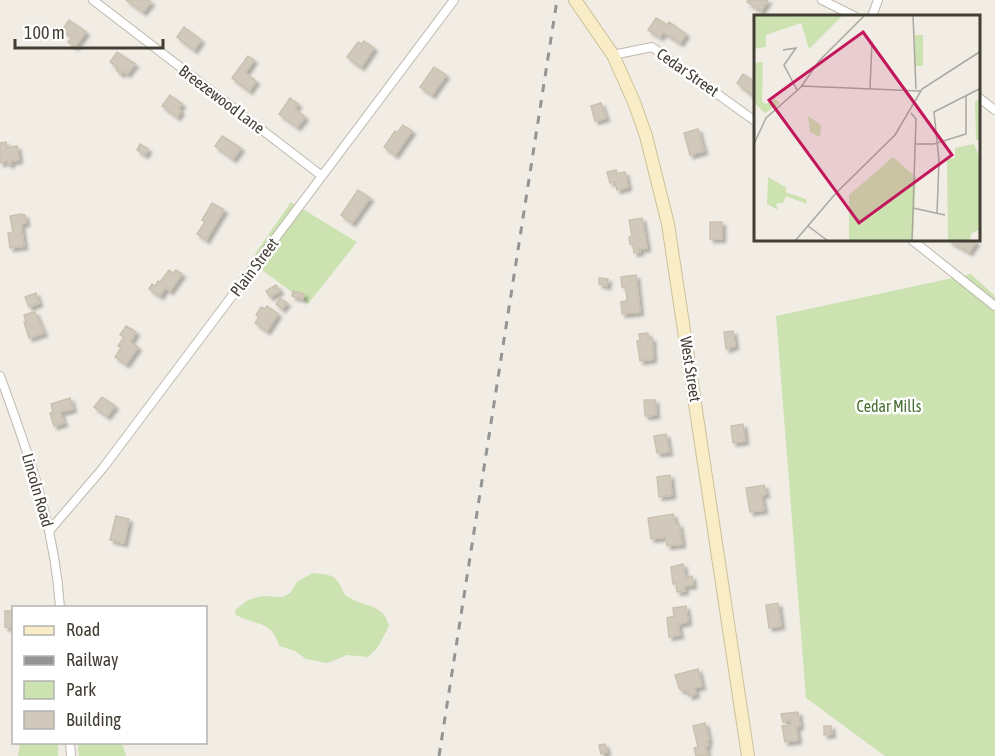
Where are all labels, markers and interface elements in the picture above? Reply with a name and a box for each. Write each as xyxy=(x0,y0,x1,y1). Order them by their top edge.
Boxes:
scale bar xyxy=(15,12,164,50)
inset map xyxy=(754,15,980,242)
text: 100 m xyxy=(24,22,65,43)
street label: Cedar Street xyxy=(654,44,723,100)
street label: Breezewood Lane xyxy=(176,61,268,137)
street label: Plain Street xyxy=(226,234,282,300)
street label: West Street xyxy=(677,335,705,403)
park label: Cedar Mills xyxy=(857,397,922,415)
street label: Lincoln Road xyxy=(19,451,57,529)
legend xyxy=(12,606,207,744)
text: Road xyxy=(66,619,100,640)
text: Railway xyxy=(66,649,118,670)
text: Park xyxy=(66,679,96,700)
text: Building xyxy=(66,709,121,730)

